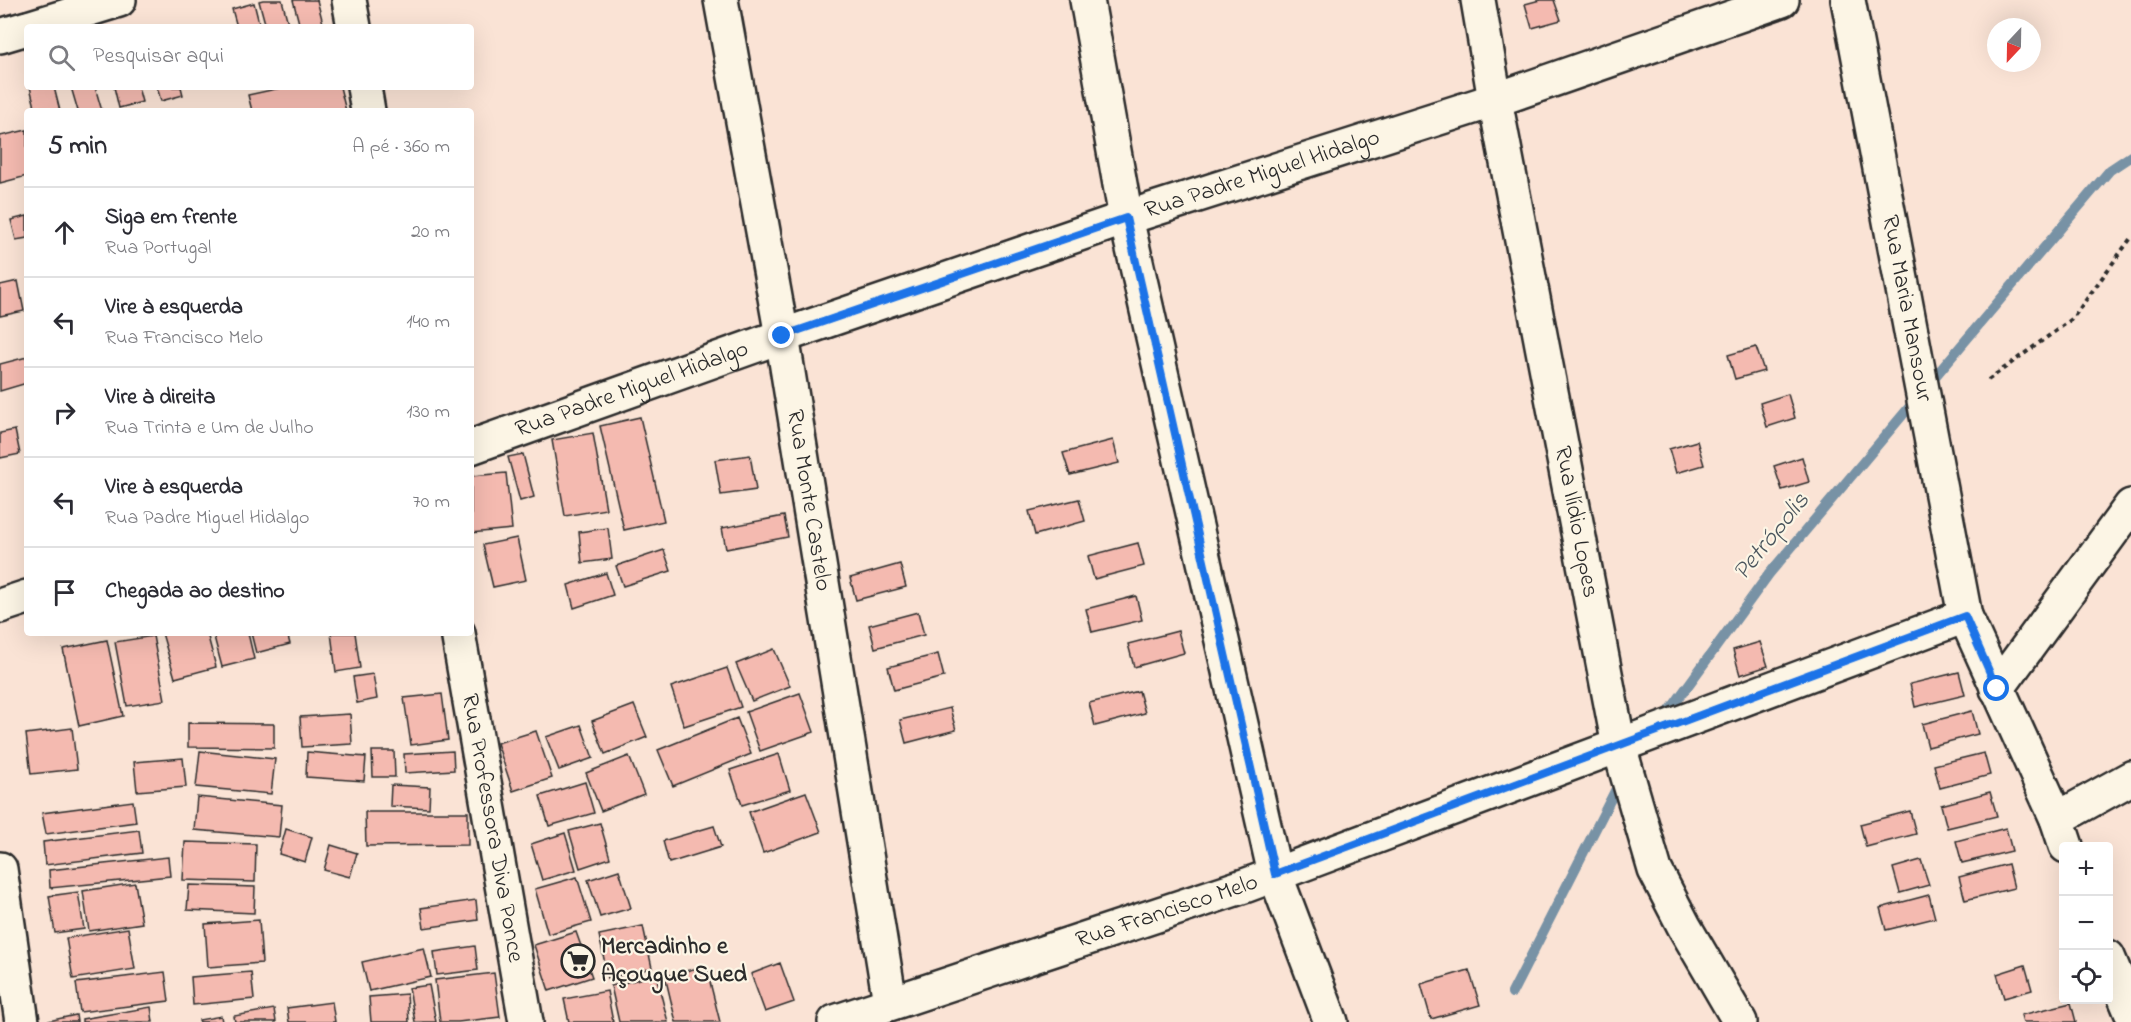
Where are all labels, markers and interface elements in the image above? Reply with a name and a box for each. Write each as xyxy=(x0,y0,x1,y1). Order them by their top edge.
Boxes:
north arrow xyxy=(1987,18,2041,72)
search box xyxy=(24,24,474,90)
icon: search xyxy=(45,41,78,74)
text: Pesquisar aqui xyxy=(93,41,224,73)
street label: Rua Padre Miguel Hidalgo xyxy=(1140,120,1384,228)
text: 5 min xyxy=(48,128,107,166)
text: A pé · 360 m xyxy=(352,133,450,162)
text: Siga em frente xyxy=(105,202,237,234)
street label: Rua Maria Mansour xyxy=(1872,212,1942,405)
icon: ahead xyxy=(48,216,81,249)
text: 20 m xyxy=(411,218,450,247)
text: Rua Portugal xyxy=(105,234,211,263)
text: Vire à esquerda xyxy=(105,292,243,324)
icon: left xyxy=(48,306,81,339)
text: 140 m xyxy=(406,308,450,337)
route end xyxy=(768,322,794,348)
text: Rua Francisco Melo xyxy=(105,324,263,353)
street label: Rua Padre Miguel Hidalgo xyxy=(511,332,753,447)
text: Vire à direita xyxy=(105,382,215,414)
icon: right xyxy=(48,396,81,429)
text: 130 m xyxy=(406,398,450,427)
street label: Rua Monte Castelo xyxy=(777,407,841,594)
text: Rua Trinta e Um de Julho xyxy=(105,414,314,443)
street label: Rua Ilídio Lopes xyxy=(1544,443,1608,601)
text: Vire à esquerda xyxy=(105,472,243,504)
water label: Petrópolis xyxy=(1724,484,1820,590)
icon: left xyxy=(48,486,81,519)
text: 70 m xyxy=(413,488,450,517)
text: Rua Padre Miguel Hidalgo xyxy=(105,504,309,533)
icon: arrive xyxy=(48,576,81,609)
text: Chegada ao destino xyxy=(105,576,285,608)
route start xyxy=(1983,675,2009,701)
street label: Rua Professora Diva Ponce xyxy=(451,691,533,965)
map controls xyxy=(2059,842,2113,1004)
button: + xyxy=(2059,842,2113,896)
street label: Rua Francisco Melo xyxy=(1071,865,1263,958)
button: − xyxy=(2059,896,2113,950)
place label: Mercadinho e Açougue Sued xyxy=(601,930,748,994)
supermarket icon: Mercadinho e Açougue Sued xyxy=(560,943,596,979)
button: locate xyxy=(2059,950,2113,1004)

